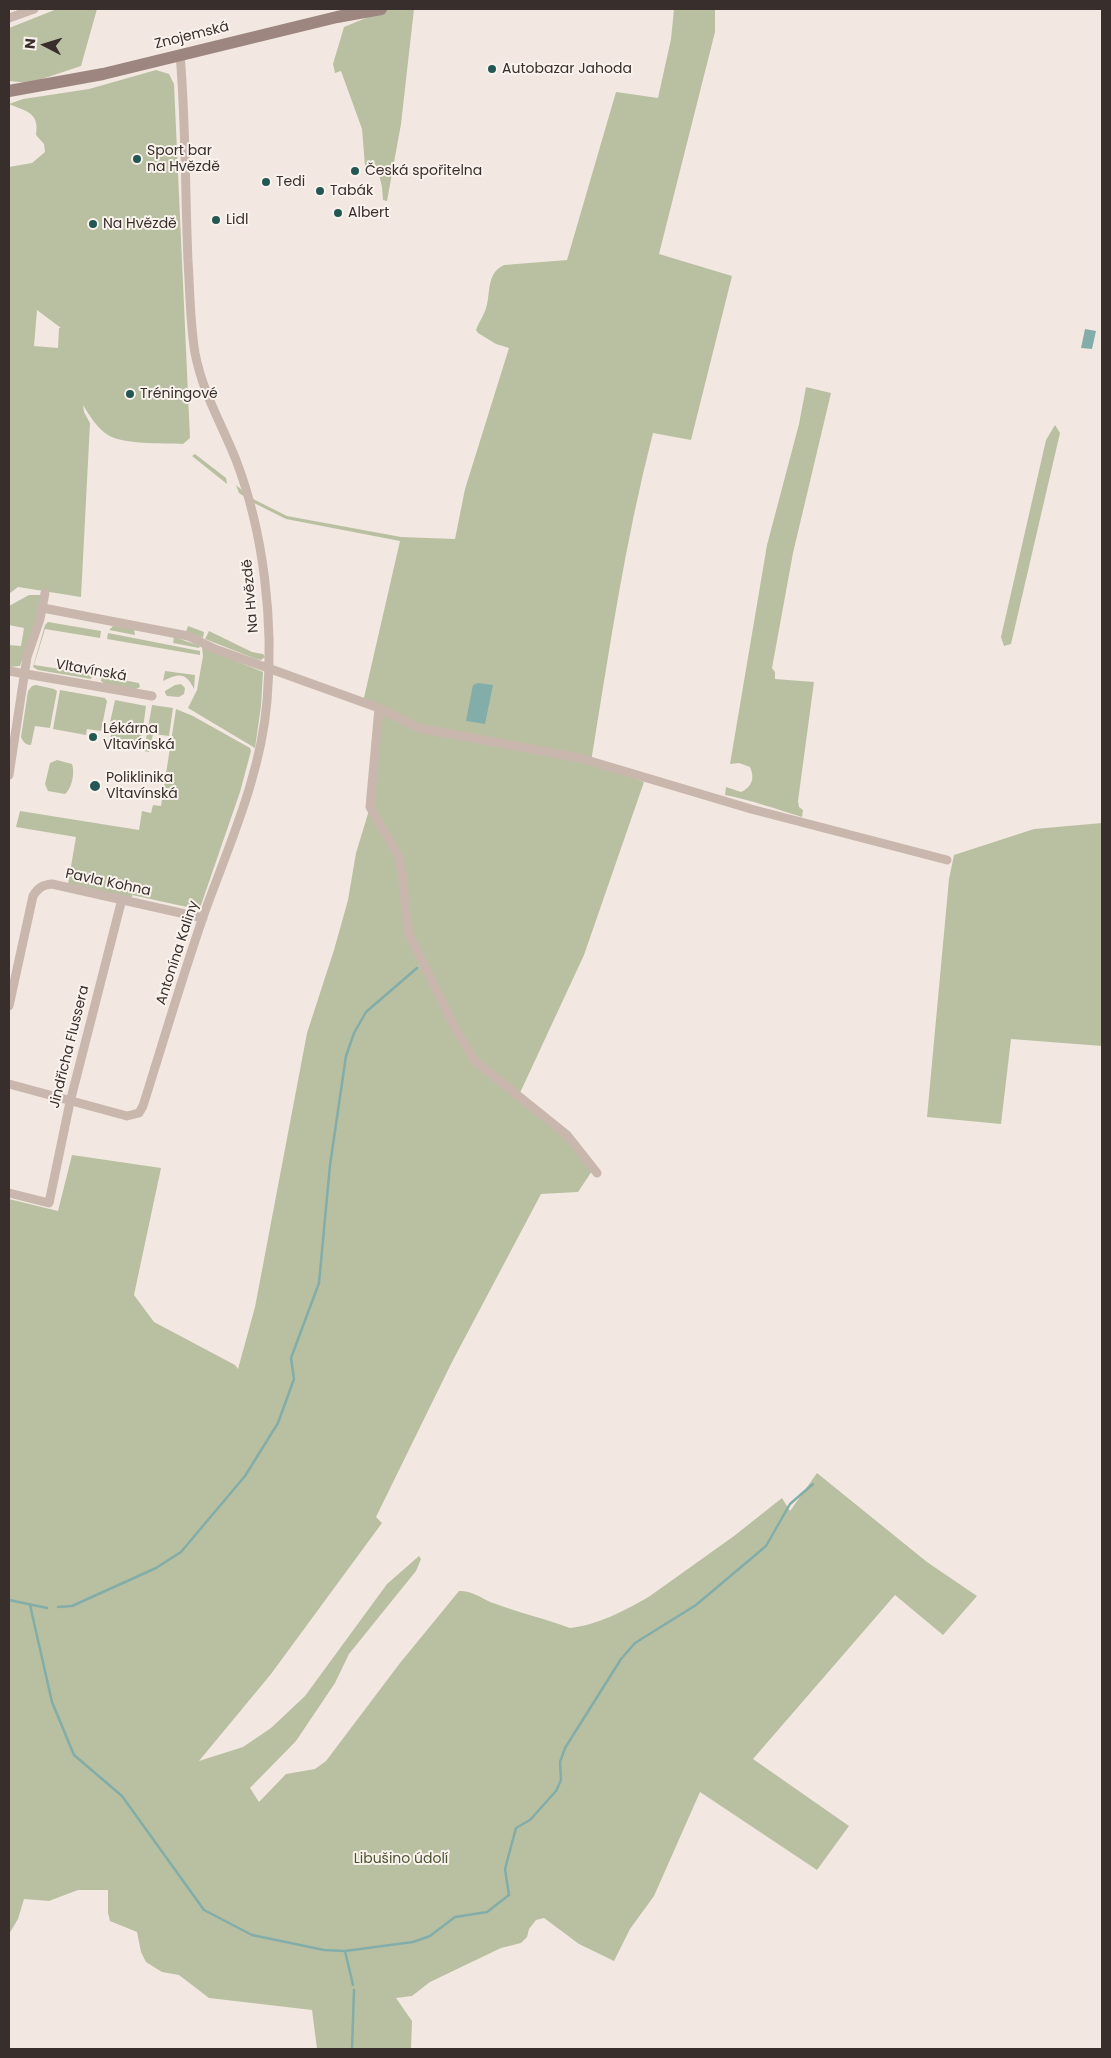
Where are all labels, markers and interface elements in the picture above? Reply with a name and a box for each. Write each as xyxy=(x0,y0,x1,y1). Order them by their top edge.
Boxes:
street label: Znojemská xyxy=(153,19,231,53)
north arrow xyxy=(20,20,70,70)
text: N xyxy=(20,38,40,50)
place label: Autobazar Jahoda xyxy=(502,61,632,77)
marker: Autobazar Jahoda xyxy=(486,63,498,75)
place label: Sport bar na Hvězdě xyxy=(147,143,220,176)
marker: Sport bar na Hvězdě xyxy=(131,153,143,165)
place label: Česká spořitelna xyxy=(365,163,482,179)
marker: Česká spořitelna xyxy=(349,165,361,177)
place label: Tedi xyxy=(276,174,305,190)
marker: Tedi xyxy=(260,176,272,188)
place label: Tabák xyxy=(330,183,373,199)
marker: Tabák xyxy=(314,185,326,197)
place label: Albert xyxy=(348,205,389,221)
marker: Albert xyxy=(332,207,344,219)
place label: Lidl xyxy=(226,212,248,228)
marker: Lidl xyxy=(210,214,222,226)
place label: Na Hvězdě xyxy=(103,216,177,232)
marker: Na Hvězdě xyxy=(87,218,99,230)
place label: Tréningové xyxy=(140,386,218,402)
marker: Tréningové xyxy=(124,388,136,400)
street label: Na Hvězdě xyxy=(239,559,263,633)
street label: Vltavínská xyxy=(54,657,128,685)
place label: Lékárna Vltavínská xyxy=(103,721,175,754)
marker: Lékárna Vltavínská xyxy=(87,731,99,743)
place label: Poliklinika Vltavínská xyxy=(106,770,178,802)
marker: Poliklinika Vltavínská xyxy=(88,779,102,793)
street label: Pavla Kohna xyxy=(64,866,152,900)
street label: Antonína Kaliny xyxy=(153,899,203,1007)
street label: Jindřicha Flussera xyxy=(47,984,93,1110)
park label: Libušino údolí xyxy=(354,1851,448,1867)

